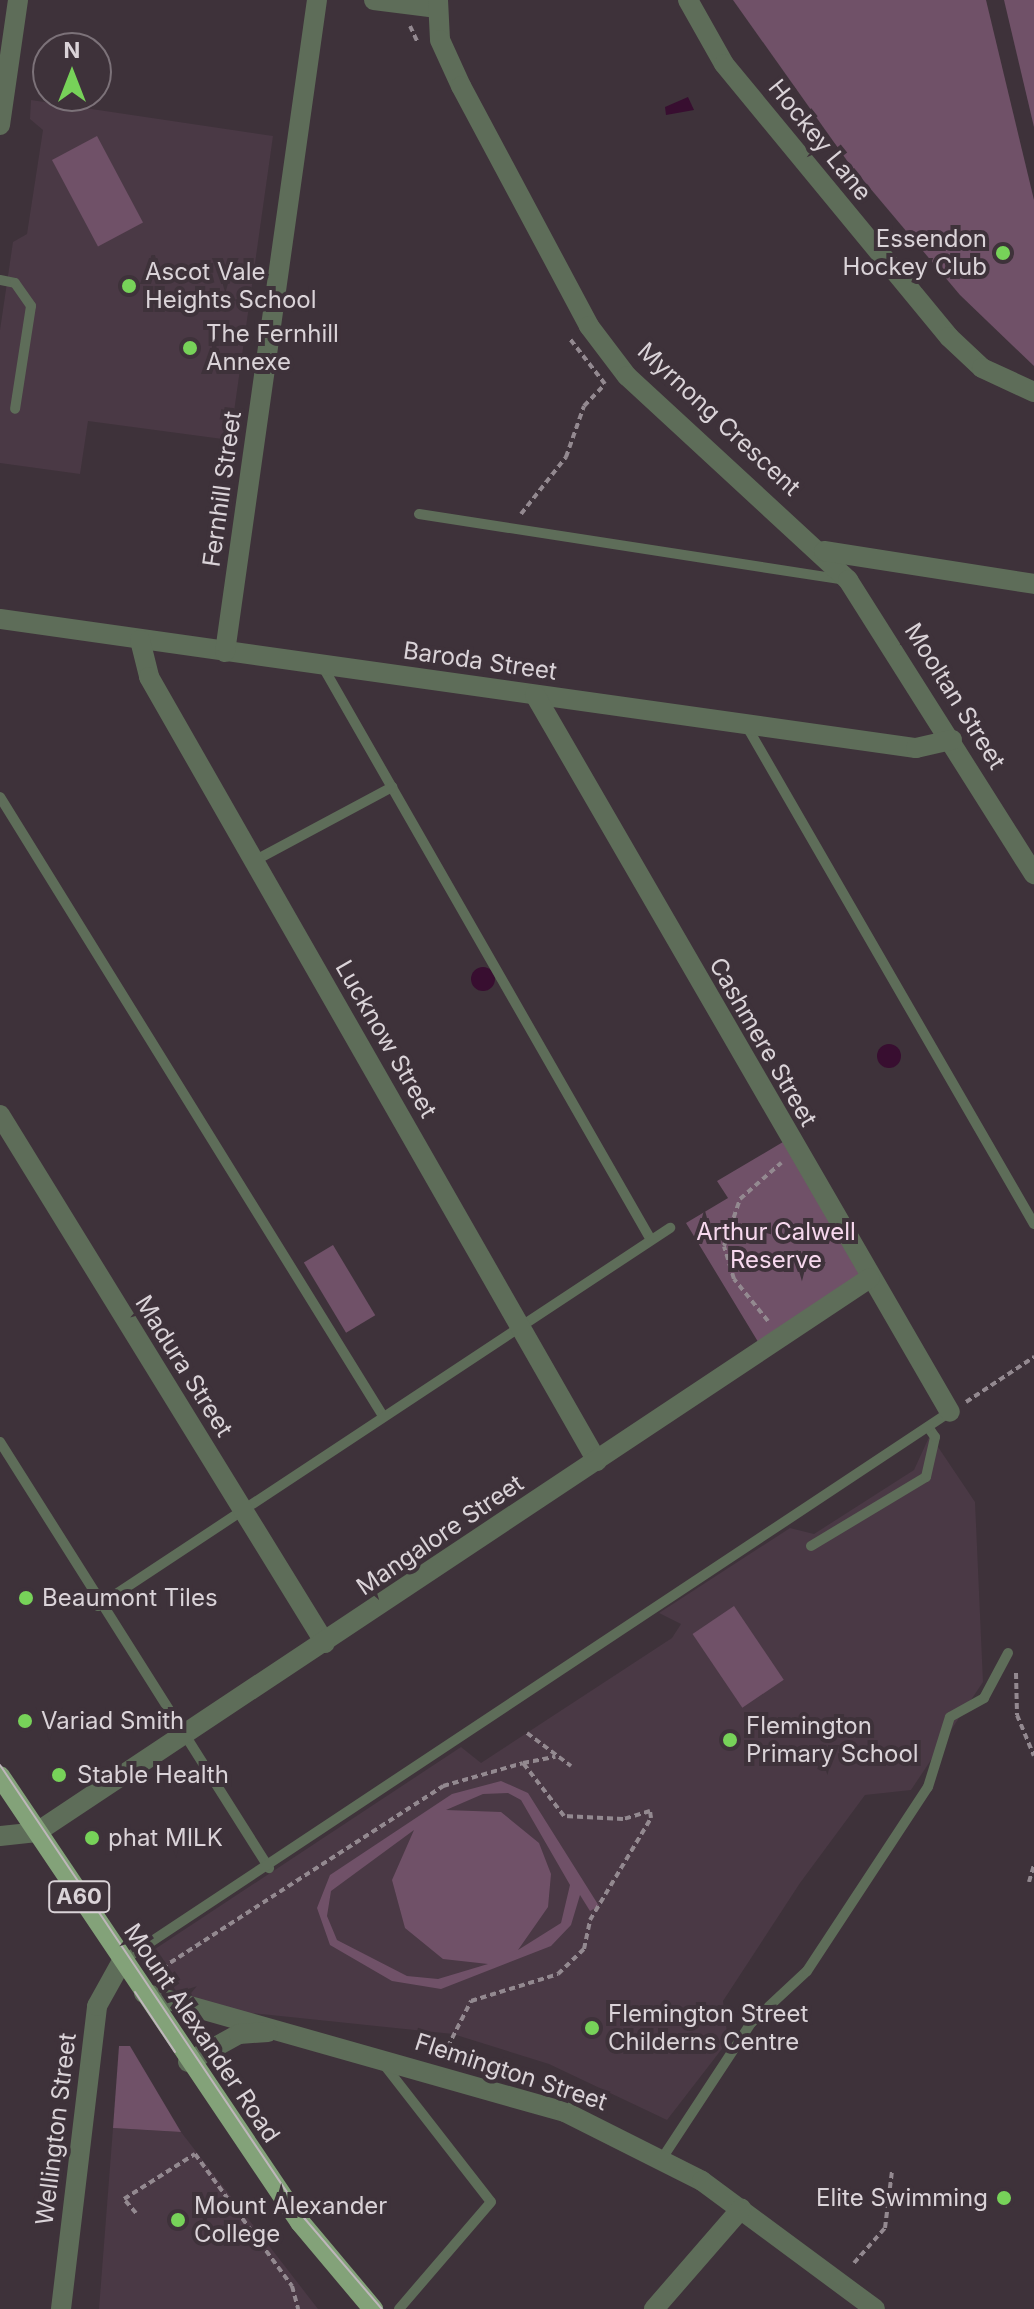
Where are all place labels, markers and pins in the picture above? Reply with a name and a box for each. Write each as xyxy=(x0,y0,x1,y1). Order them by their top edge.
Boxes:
place label: Essendon Hockey Club xyxy=(842,225,987,281)
marker: Essendon Hockey Club xyxy=(994,244,1012,262)
place label: Ascot Vale Heights School xyxy=(145,258,316,314)
marker: Ascot Vale Heights School xyxy=(120,277,138,295)
place label: The Fernhill Annexe xyxy=(206,320,339,376)
marker: The Fernhill Annexe xyxy=(181,339,199,357)
place label: Beaumont Tiles xyxy=(42,1584,218,1612)
marker: Beaumont Tiles xyxy=(17,1589,35,1607)
place label: Variad Smith xyxy=(41,1707,184,1735)
marker: Variad Smith xyxy=(16,1712,34,1730)
place label: Flemington Primary School xyxy=(746,1712,919,1768)
marker: Flemington Primary School xyxy=(721,1731,739,1749)
place label: Stable Health xyxy=(77,1761,229,1789)
marker: Stable Health xyxy=(48,1764,70,1786)
place label: phat MILK xyxy=(108,1824,223,1852)
marker: phat MILK xyxy=(83,1829,101,1847)
place label: Flemington Street Childerns Centre xyxy=(608,2000,808,2056)
marker: Flemington Street Childerns Centre xyxy=(583,2019,601,2037)
place label: Elite Swimming xyxy=(816,2184,988,2212)
marker: Elite Swimming xyxy=(995,2189,1013,2207)
place label: Mount Alexander College xyxy=(194,2192,387,2248)
marker: Mount Alexander College xyxy=(169,2211,187,2229)

